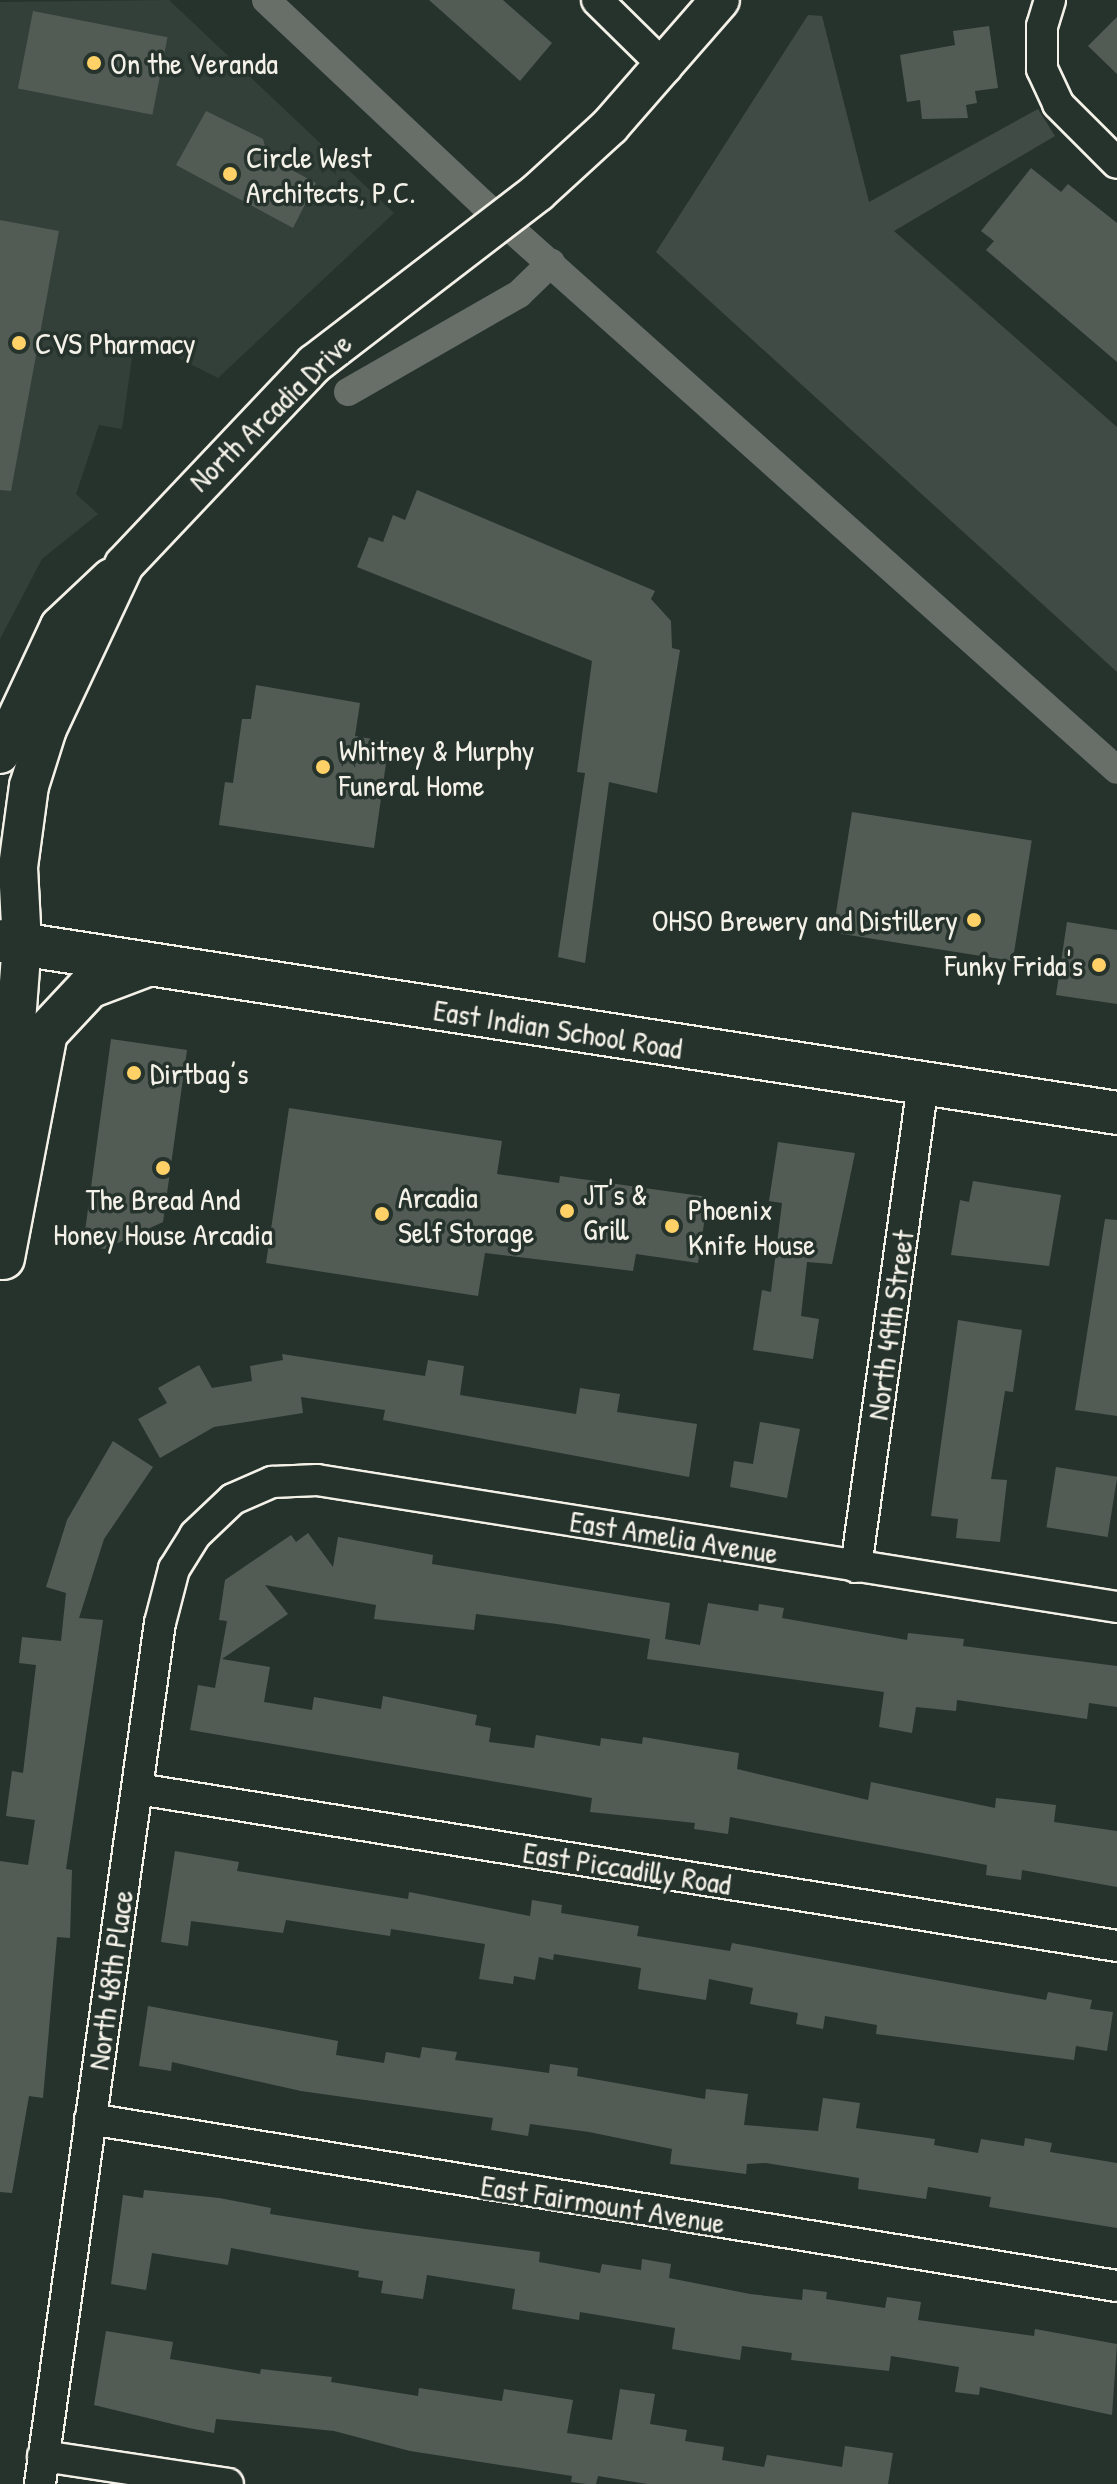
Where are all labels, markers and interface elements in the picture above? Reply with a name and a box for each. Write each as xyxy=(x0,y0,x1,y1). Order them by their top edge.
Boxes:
place label: On the Veranda xyxy=(110,45,278,81)
marker: On the Veranda xyxy=(85,54,103,72)
place label: Circle West Architects, P.C. xyxy=(246,139,416,210)
marker: Circle West Architects, P.C. xyxy=(221,165,239,183)
place label: CVS Pharmacy xyxy=(35,325,196,361)
street label: North Arcadia Drive xyxy=(181,325,359,499)
marker: CVS Pharmacy xyxy=(10,334,28,352)
place label: Whitney & Murphy Funeral Home xyxy=(339,732,535,802)
marker: Whitney & Murphy Funeral Home xyxy=(314,758,332,776)
place label: OHSO Brewery and Distillery xyxy=(652,902,958,938)
marker: OHSO Brewery and Distillery xyxy=(965,911,983,929)
place label: Funky Frida's xyxy=(945,947,1083,983)
marker: Funky Frida's xyxy=(1090,956,1108,974)
street label: East Indian School Road xyxy=(431,992,685,1066)
place label: Dirtbag’s xyxy=(150,1055,248,1091)
marker: Dirtbag’s xyxy=(125,1064,143,1082)
marker: The Bread And Honey House Arcadia xyxy=(154,1159,172,1177)
place label: JT's & Grill xyxy=(583,1176,647,1246)
place label: Arcadia Self Storage xyxy=(398,1179,534,1250)
place label: The Bread And Honey House Arcadia xyxy=(53,1181,273,1252)
place label: Phoenix Knife House xyxy=(688,1191,815,1262)
marker: JT's & Grill xyxy=(558,1202,576,1220)
marker: Arcadia Self Storage xyxy=(373,1205,391,1223)
marker: Phoenix Knife House xyxy=(663,1217,681,1235)
street label: North 49th Street xyxy=(859,1228,921,1422)
street label: East Amelia Avenue xyxy=(567,1503,781,1571)
street label: East Piccadilly Road xyxy=(520,1834,734,1902)
street label: North 48th Place xyxy=(80,1888,140,2072)
street label: East Fairmount Avenue xyxy=(478,2167,728,2241)

